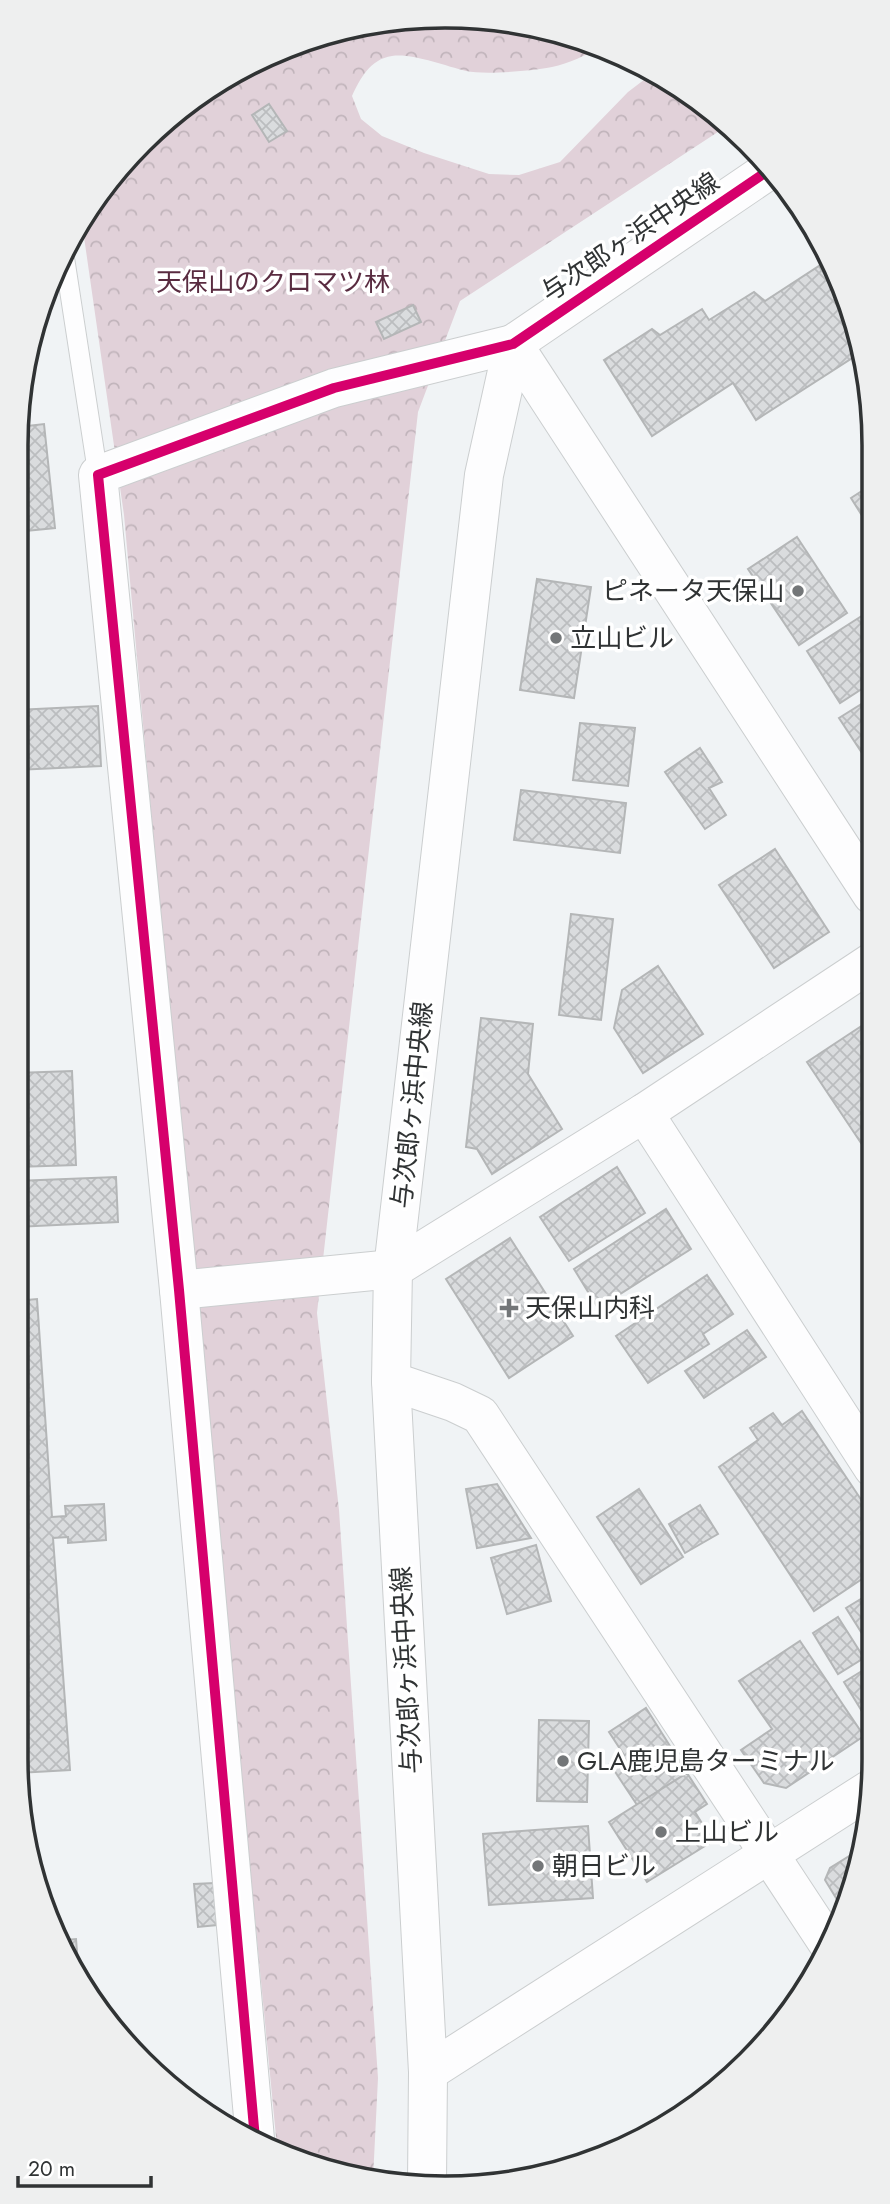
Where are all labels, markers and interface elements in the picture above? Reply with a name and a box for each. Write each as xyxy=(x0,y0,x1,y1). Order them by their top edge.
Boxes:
street label: 与次郎ヶ浜中央線 xyxy=(533,163,727,311)
park label: 天保山のクロマツ林 xyxy=(156,263,390,301)
place label: ピネータ天保山 xyxy=(602,572,784,610)
marker: ピネータ天保山 xyxy=(790,583,806,599)
place label: 立山ビル xyxy=(570,619,674,657)
marker: 立山ビル xyxy=(548,630,564,646)
street label: 与次郎ヶ浜中央線 xyxy=(382,1000,442,1210)
place label: 天保山内科 xyxy=(525,1289,655,1327)
marker: 天保山内科 xyxy=(499,1298,519,1318)
street label: 与次郎ヶ浜中央線 xyxy=(382,1565,430,1775)
place label: GLA鹿児島ターミナル xyxy=(577,1742,835,1780)
marker: GLA鹿児島ターミナル xyxy=(555,1753,571,1769)
place label: 上山ビル xyxy=(675,1813,779,1851)
marker: 上山ビル xyxy=(653,1824,669,1840)
place label: 朝日ビル xyxy=(552,1847,656,1885)
marker: 朝日ビル xyxy=(530,1858,546,1874)
scale bar xyxy=(18,2144,150,2188)
text: 20 m xyxy=(28,2154,75,2184)

